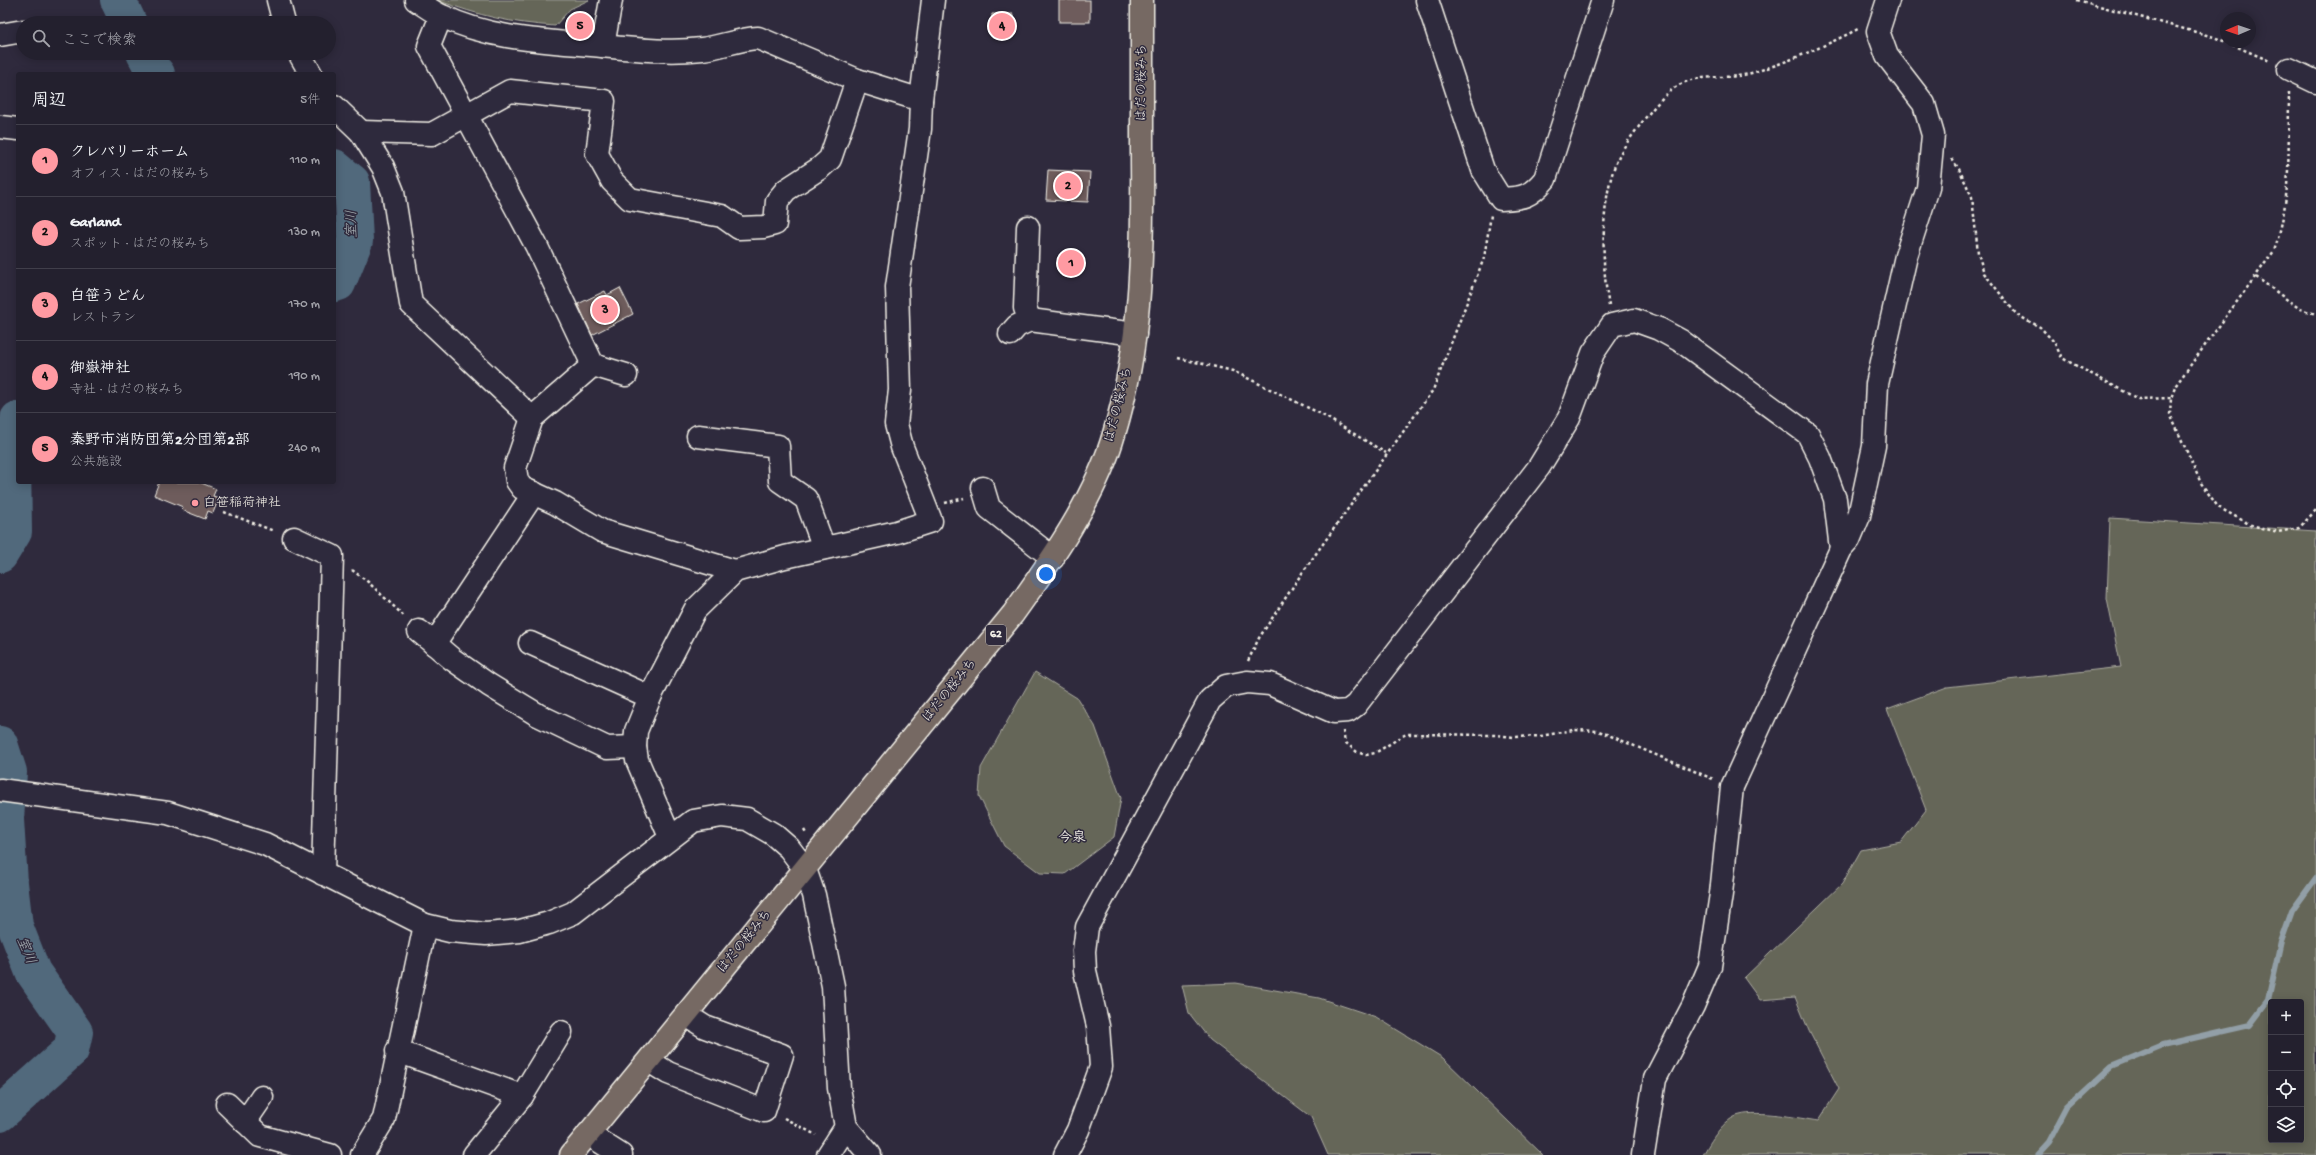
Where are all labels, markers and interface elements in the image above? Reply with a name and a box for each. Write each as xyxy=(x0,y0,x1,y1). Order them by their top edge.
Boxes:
pin: 5 xyxy=(567,11,593,41)
pin: 4 xyxy=(989,11,1015,41)
north arrow xyxy=(2220,12,2256,48)
search box xyxy=(16,16,336,60)
icon: search xyxy=(30,27,52,49)
text: ここで検索 xyxy=(62,32,137,50)
street label: はだの桜みち xyxy=(1135,44,1150,122)
text: 周辺 xyxy=(32,92,66,112)
text: 5件 xyxy=(300,93,320,108)
text: クレバリーホーム xyxy=(70,144,189,162)
text: 1 xyxy=(42,153,48,168)
text: 110 m xyxy=(290,153,320,168)
text: オフィス · はだの桜みち xyxy=(70,167,210,182)
pin: 2 xyxy=(1055,171,1081,201)
water label: 室川 xyxy=(343,210,362,238)
text: Garland xyxy=(70,214,121,232)
text: 2 xyxy=(42,225,48,240)
text: 130 m xyxy=(288,225,320,240)
text: スポット · はだの桜みち xyxy=(70,237,210,252)
pin: 1 xyxy=(1058,248,1084,278)
text: 白笹うどん xyxy=(70,288,146,306)
pin: 3 xyxy=(592,295,618,325)
text: 3 xyxy=(42,297,48,312)
text: 170 m xyxy=(288,297,320,312)
text: レストラン xyxy=(70,311,136,326)
text: 御嶽神社 xyxy=(70,360,130,378)
street label: はだの桜みち xyxy=(1102,366,1136,444)
text: 4 xyxy=(42,369,48,384)
text: 190 m xyxy=(289,369,320,384)
text: 寺社 · はだの桜みち xyxy=(70,383,184,398)
text: 秦野市消防団第2分団第2部 xyxy=(70,432,250,450)
text: 5 xyxy=(42,441,48,456)
text: 240 m xyxy=(288,441,320,456)
text: 公共施設 xyxy=(70,455,122,470)
place label: 白笹稲荷神社 xyxy=(203,496,281,511)
marker: 白笹稲荷神社 xyxy=(190,498,200,508)
your location xyxy=(1036,564,1056,584)
road number: 62 xyxy=(986,625,1006,645)
street label: はだの桜みち xyxy=(920,656,980,726)
district label: 今泉 xyxy=(1058,830,1086,847)
street label: はだの桜みち xyxy=(715,907,775,977)
water label: 室川 xyxy=(12,934,39,967)
map controls xyxy=(2268,999,2304,1143)
button: + xyxy=(2268,999,2304,1035)
button: − xyxy=(2268,1035,2304,1071)
button: locate xyxy=(2268,1071,2304,1107)
button: layers xyxy=(2268,1107,2304,1143)

